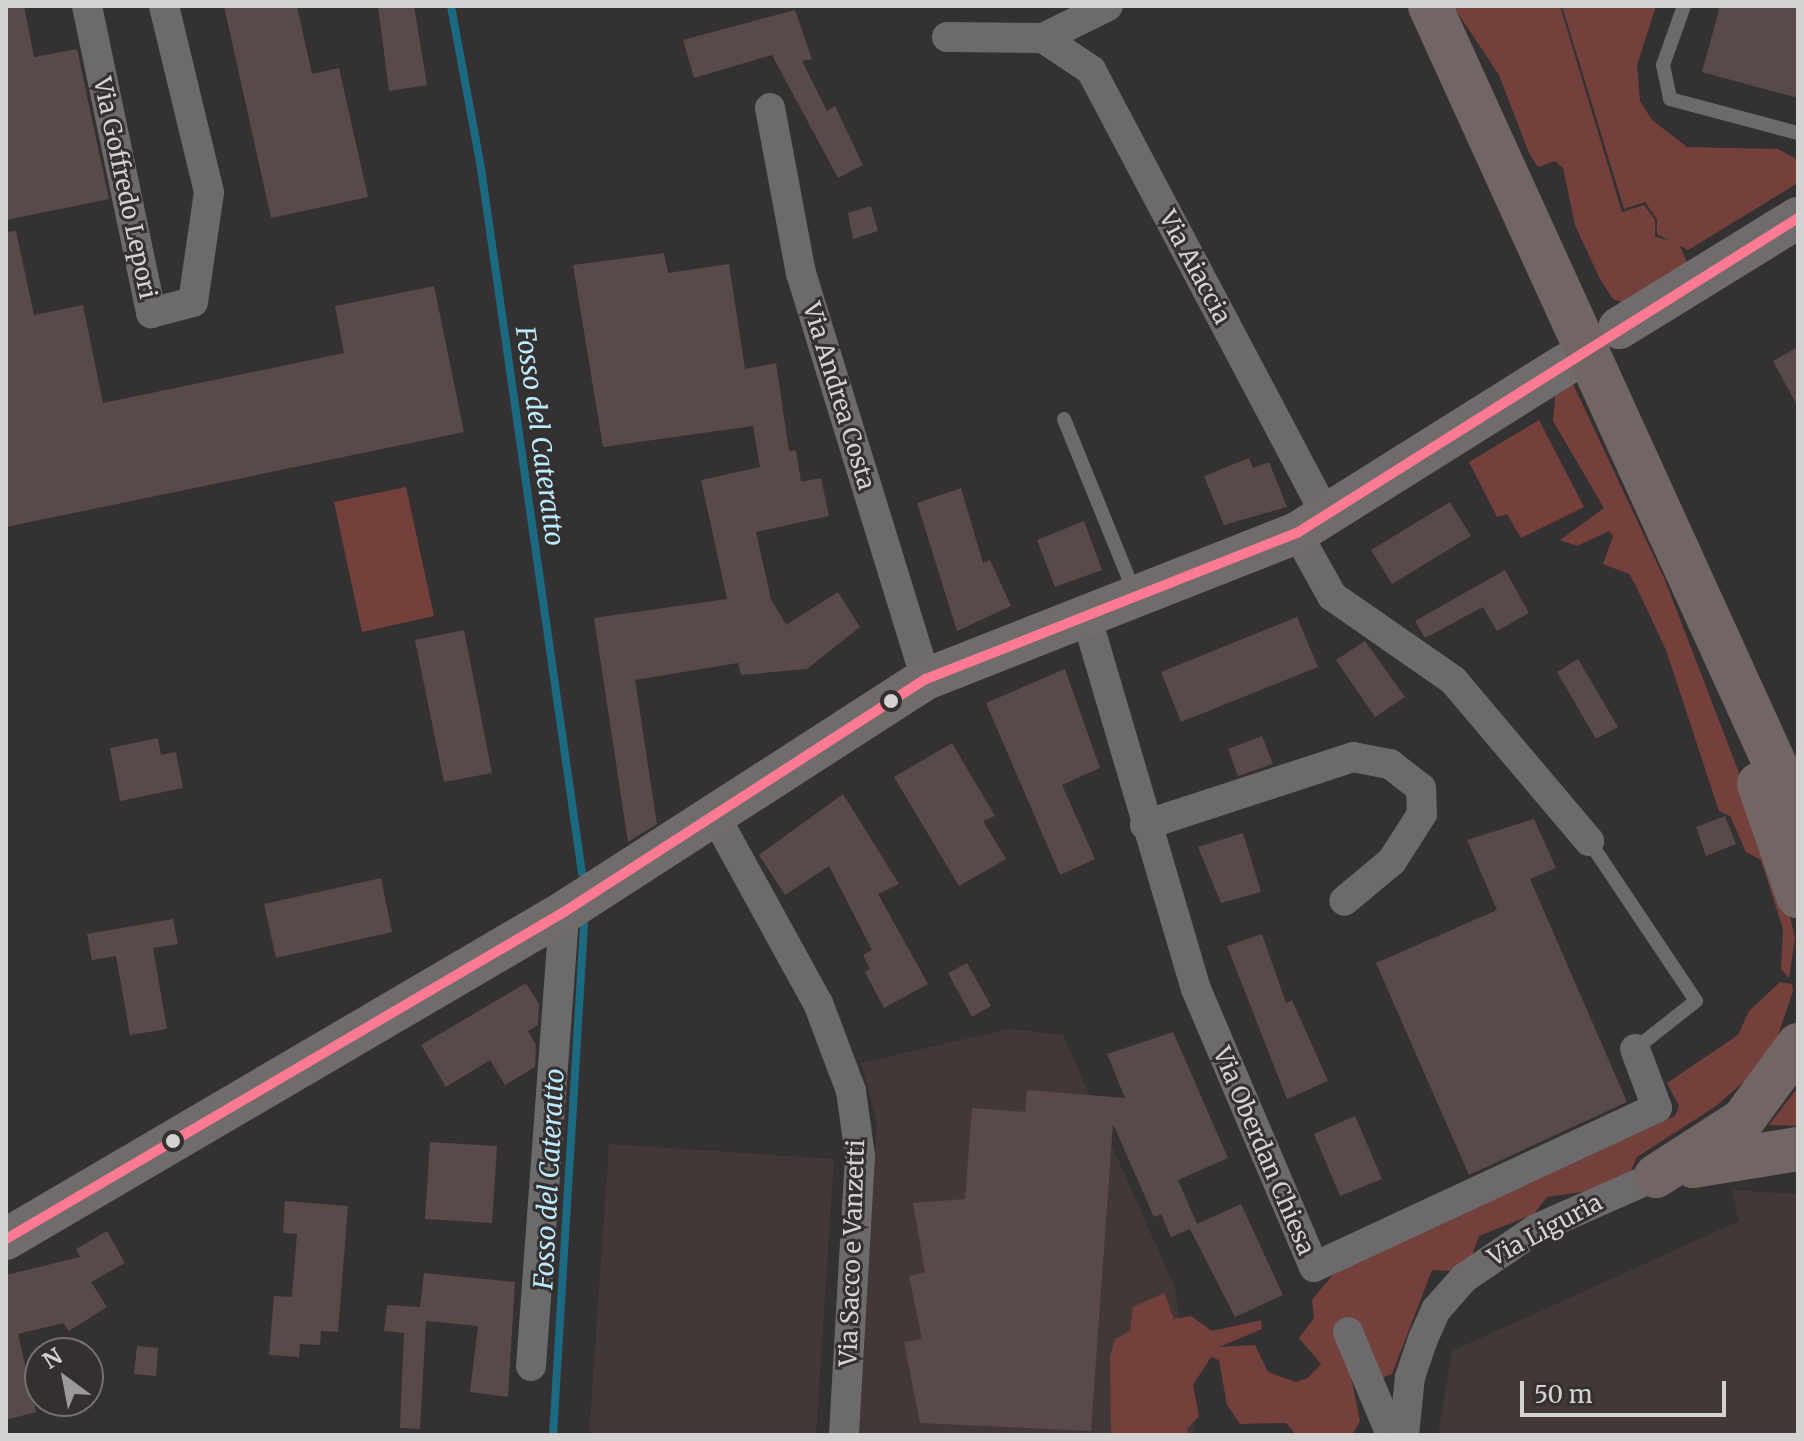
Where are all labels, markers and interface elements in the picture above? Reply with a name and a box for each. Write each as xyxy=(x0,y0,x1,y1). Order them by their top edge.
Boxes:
street label: Via Goffredo Lepori xyxy=(87,75,163,301)
street label: Via Aiaccia xyxy=(1153,205,1237,329)
street label: Via Andrea Costa xyxy=(797,299,881,493)
water label: Fosso del Cateratto xyxy=(509,324,571,548)
unlabelled marker xyxy=(883,693,899,709)
street label: Via Oberdan Chiesa xyxy=(1207,1043,1321,1259)
water label: Fosso del Cateratto xyxy=(528,1068,570,1290)
unlabelled marker xyxy=(165,1133,181,1149)
street label: Via Sacco e Vanzetti xyxy=(834,1139,870,1367)
street label: Via Liguria xyxy=(1483,1188,1607,1272)
north arrow xyxy=(24,1337,104,1417)
text: N xyxy=(38,1342,67,1375)
scale bar xyxy=(1524,1365,1730,1415)
text: 50 m xyxy=(1534,1379,1593,1410)

